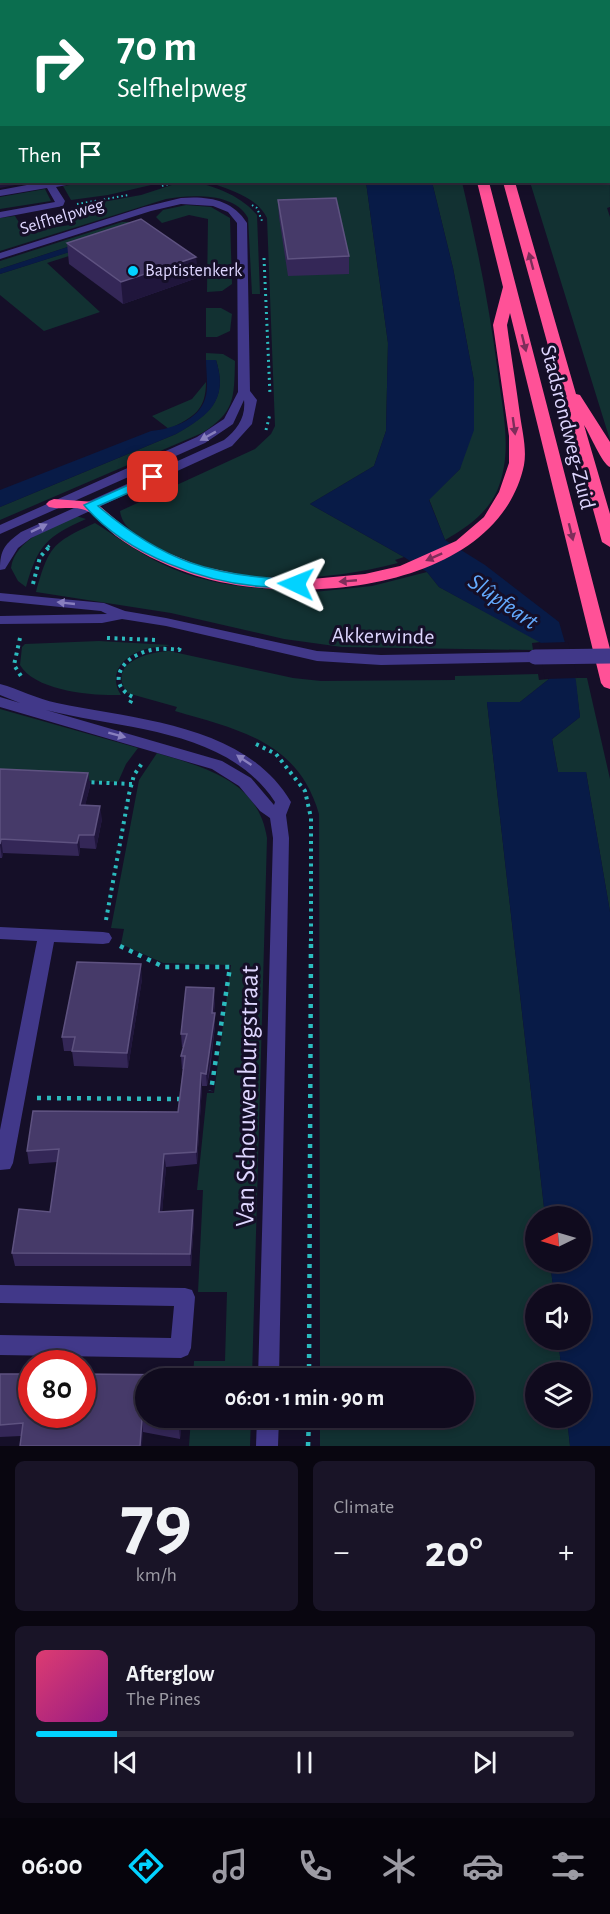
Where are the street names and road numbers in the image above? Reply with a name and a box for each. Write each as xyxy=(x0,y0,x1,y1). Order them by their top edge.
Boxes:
street label: Selfhelpweg xyxy=(18,196,106,238)
street label: Stadsrondweg-Zuid xyxy=(537,343,599,511)
street label: Akkerwinde xyxy=(331,624,435,648)
street label: Van Schouwenburgstraat xyxy=(231,965,263,1227)

